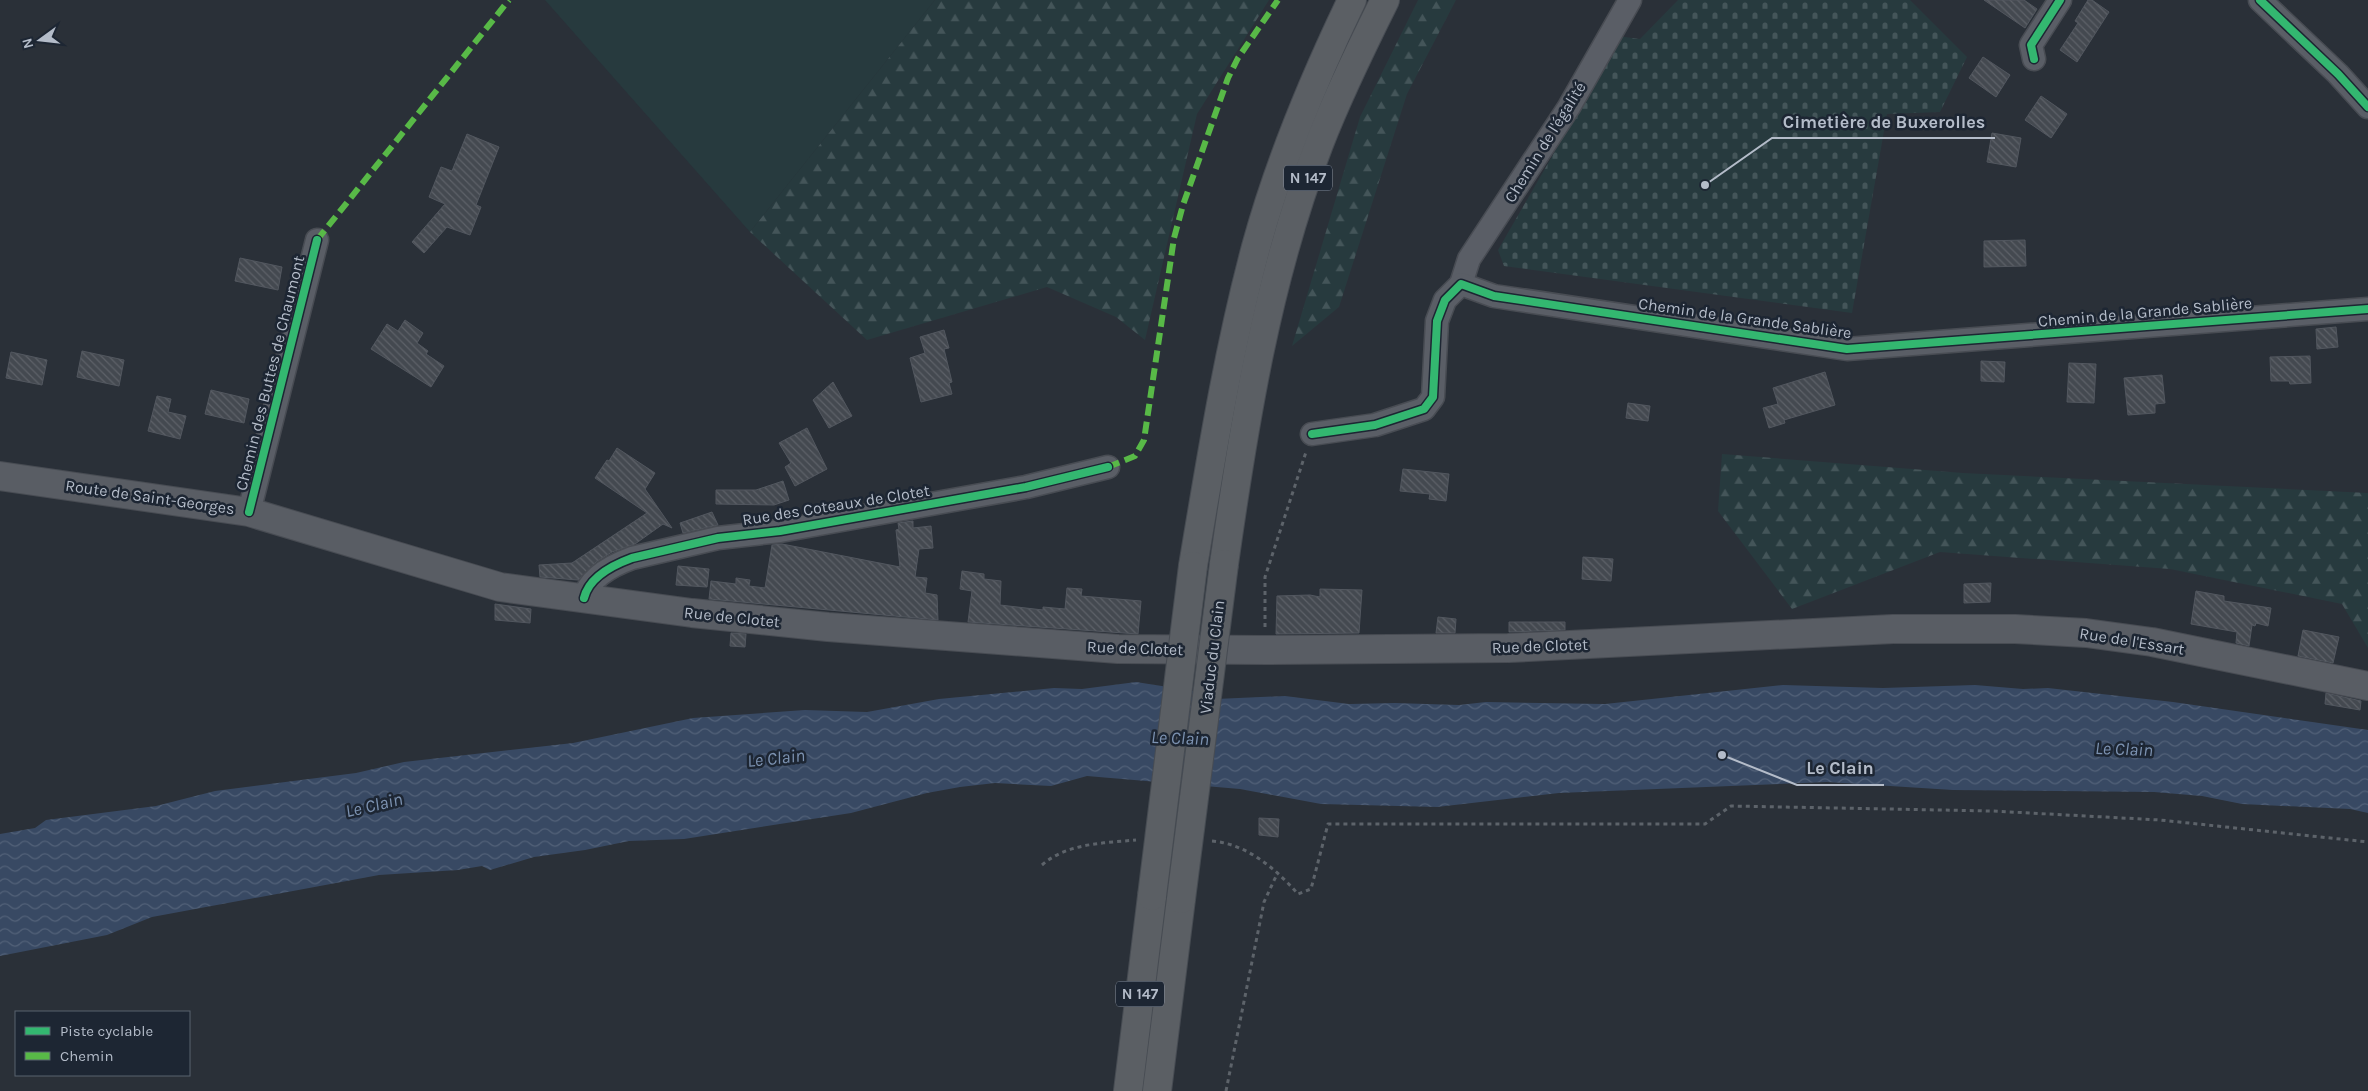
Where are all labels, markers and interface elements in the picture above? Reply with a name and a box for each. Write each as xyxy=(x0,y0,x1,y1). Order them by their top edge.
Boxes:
north arrow xyxy=(15,15,65,65)
text: N xyxy=(18,36,37,50)
street label: Chemin de l'égalité xyxy=(1500,78,1590,206)
callout: Cimetière de Buxerolles xyxy=(1772,105,1995,138)
text: Cimetière de Buxerolles xyxy=(1783,111,1985,133)
road number: N 147 xyxy=(1284,166,1332,190)
street label: Chemin des Buttes de Chaumont xyxy=(232,253,308,493)
street label: Chemin de la Grande Sablière xyxy=(2037,293,2253,331)
street label: Chemin de la Grande Sablière xyxy=(1637,294,1853,342)
street label: Route de Saint-Georges xyxy=(64,476,236,518)
street label: Rue des Coteaux de Clotet xyxy=(741,481,931,529)
street label: Viaduc du Clain xyxy=(1196,599,1228,715)
street label: Rue de Clotet xyxy=(683,603,781,631)
street label: Rue de l'Essart xyxy=(2078,623,2186,659)
street label: Rue de Clotet xyxy=(1492,635,1588,657)
street label: Rue de Clotet xyxy=(1087,637,1183,659)
water label: Le Clain xyxy=(1151,726,1209,750)
water label: Le Clain xyxy=(2095,737,2153,761)
water label: Le Clain xyxy=(746,744,806,772)
callout: Le Clain xyxy=(1797,752,1884,785)
text: Le Clain xyxy=(1806,757,1874,779)
water label: Le Clain xyxy=(343,788,405,822)
road number: N 147 xyxy=(1116,982,1164,1006)
legend xyxy=(15,1011,190,1076)
text: Piste cyclable xyxy=(60,1022,153,1040)
text: Chemin xyxy=(60,1047,114,1065)

